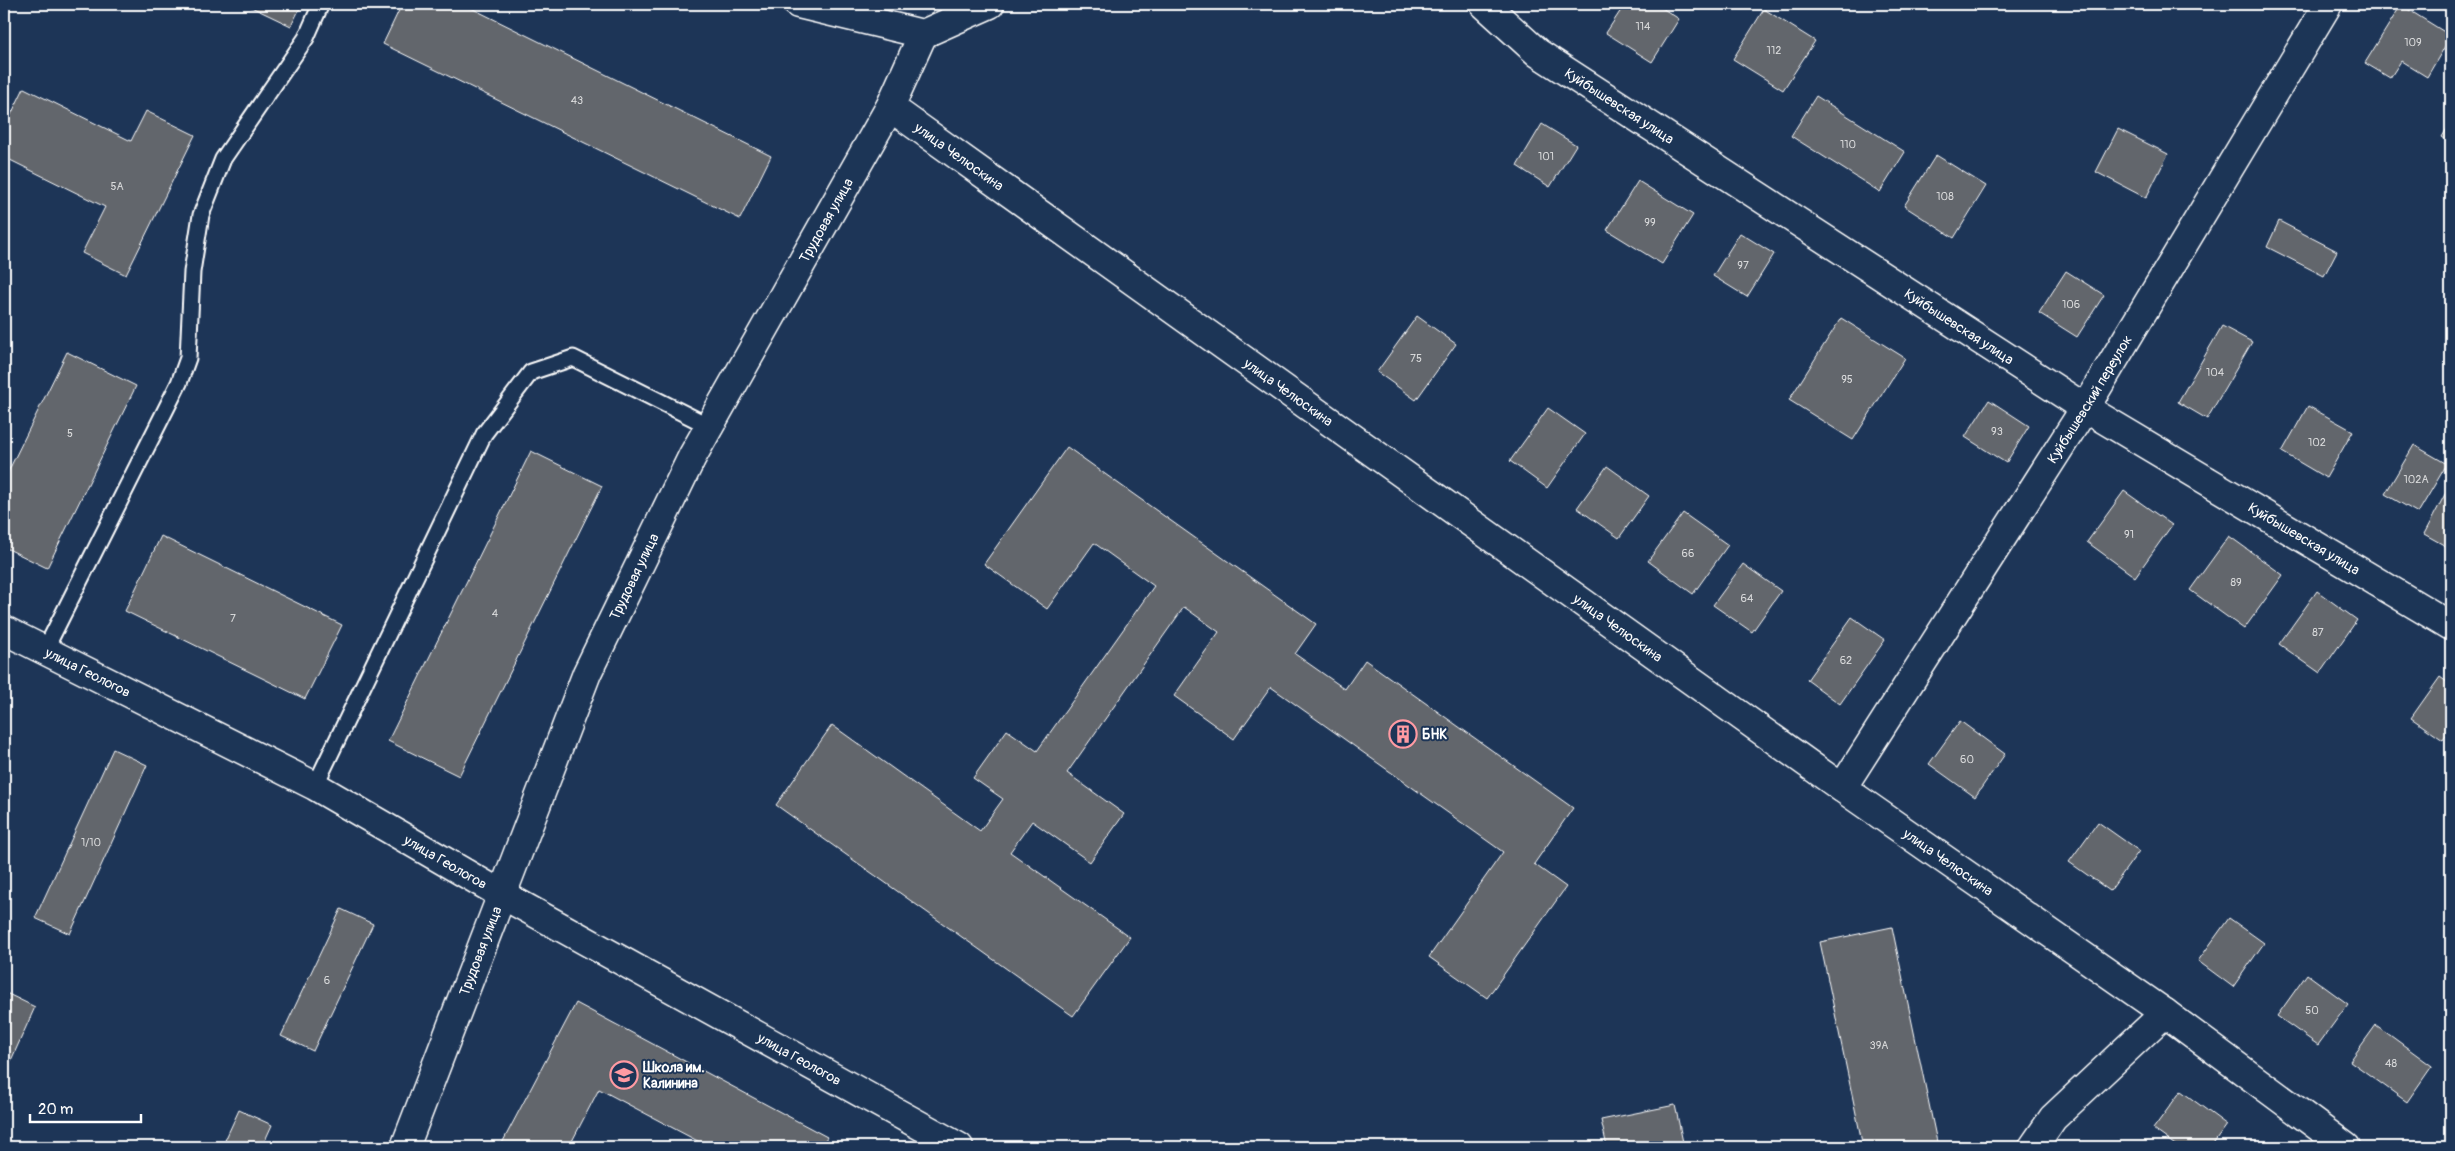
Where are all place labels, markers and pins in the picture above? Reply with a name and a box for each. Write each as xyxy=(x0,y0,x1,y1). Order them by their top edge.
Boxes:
building icon: БНК xyxy=(1388,719,1418,749)
place label: БНК xyxy=(1422,726,1447,743)
place label: Школа им. Калинина xyxy=(642,1059,705,1092)
school or university icon: Школа им. Калинина xyxy=(609,1060,639,1090)

